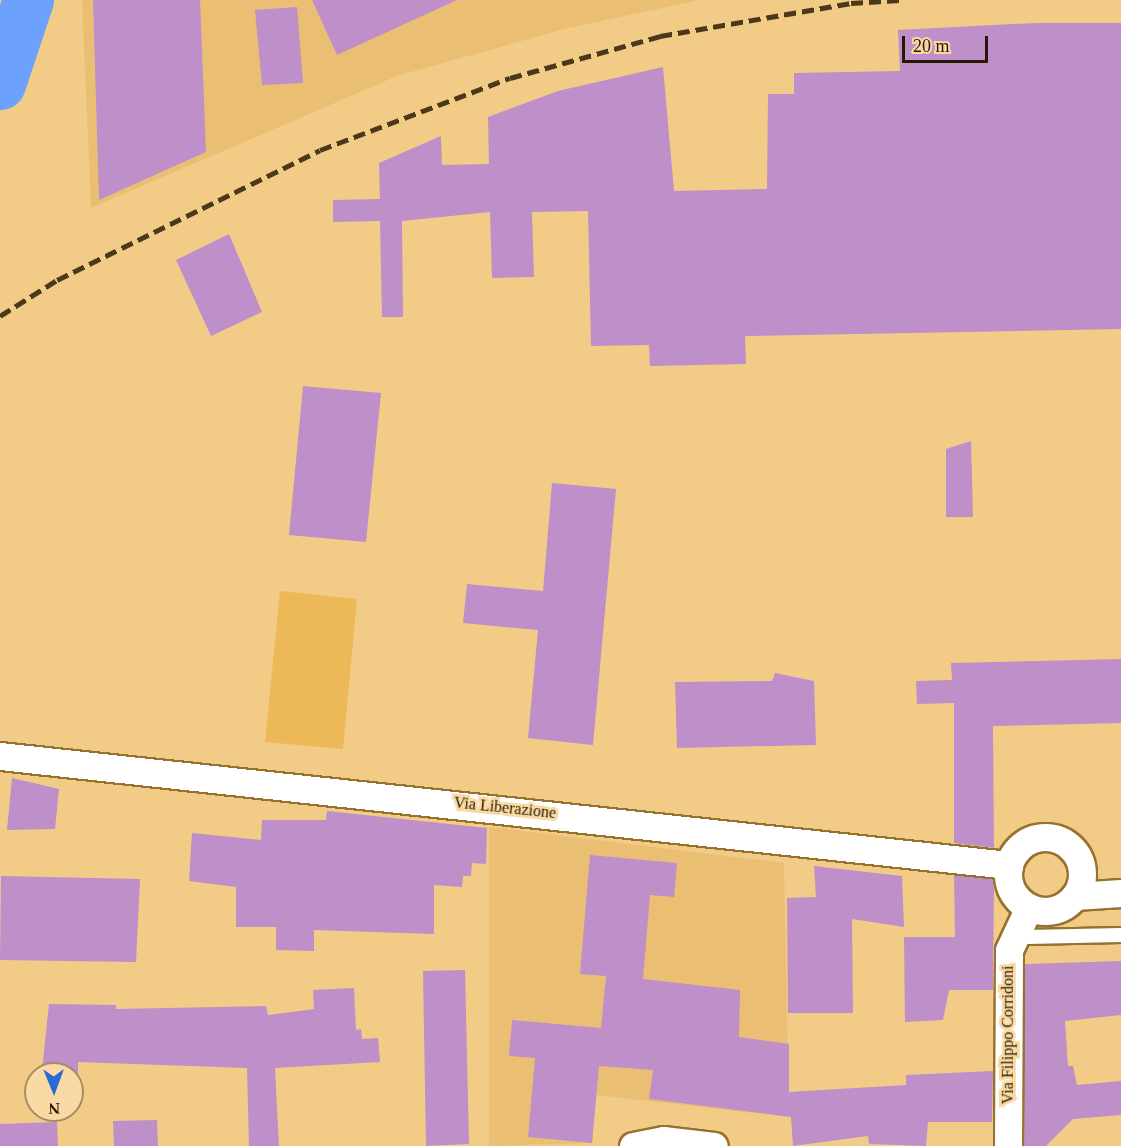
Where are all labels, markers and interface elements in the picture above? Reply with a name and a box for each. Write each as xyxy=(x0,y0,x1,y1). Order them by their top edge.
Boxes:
scale bar xyxy=(905,24,990,62)
text: 20 m xyxy=(913,36,950,56)
street label: Via Liberazione xyxy=(453,793,557,823)
street label: Via Filippo Corridoni xyxy=(998,966,1018,1104)
north arrow xyxy=(24,1062,84,1122)
text: N xyxy=(48,1100,60,1117)

